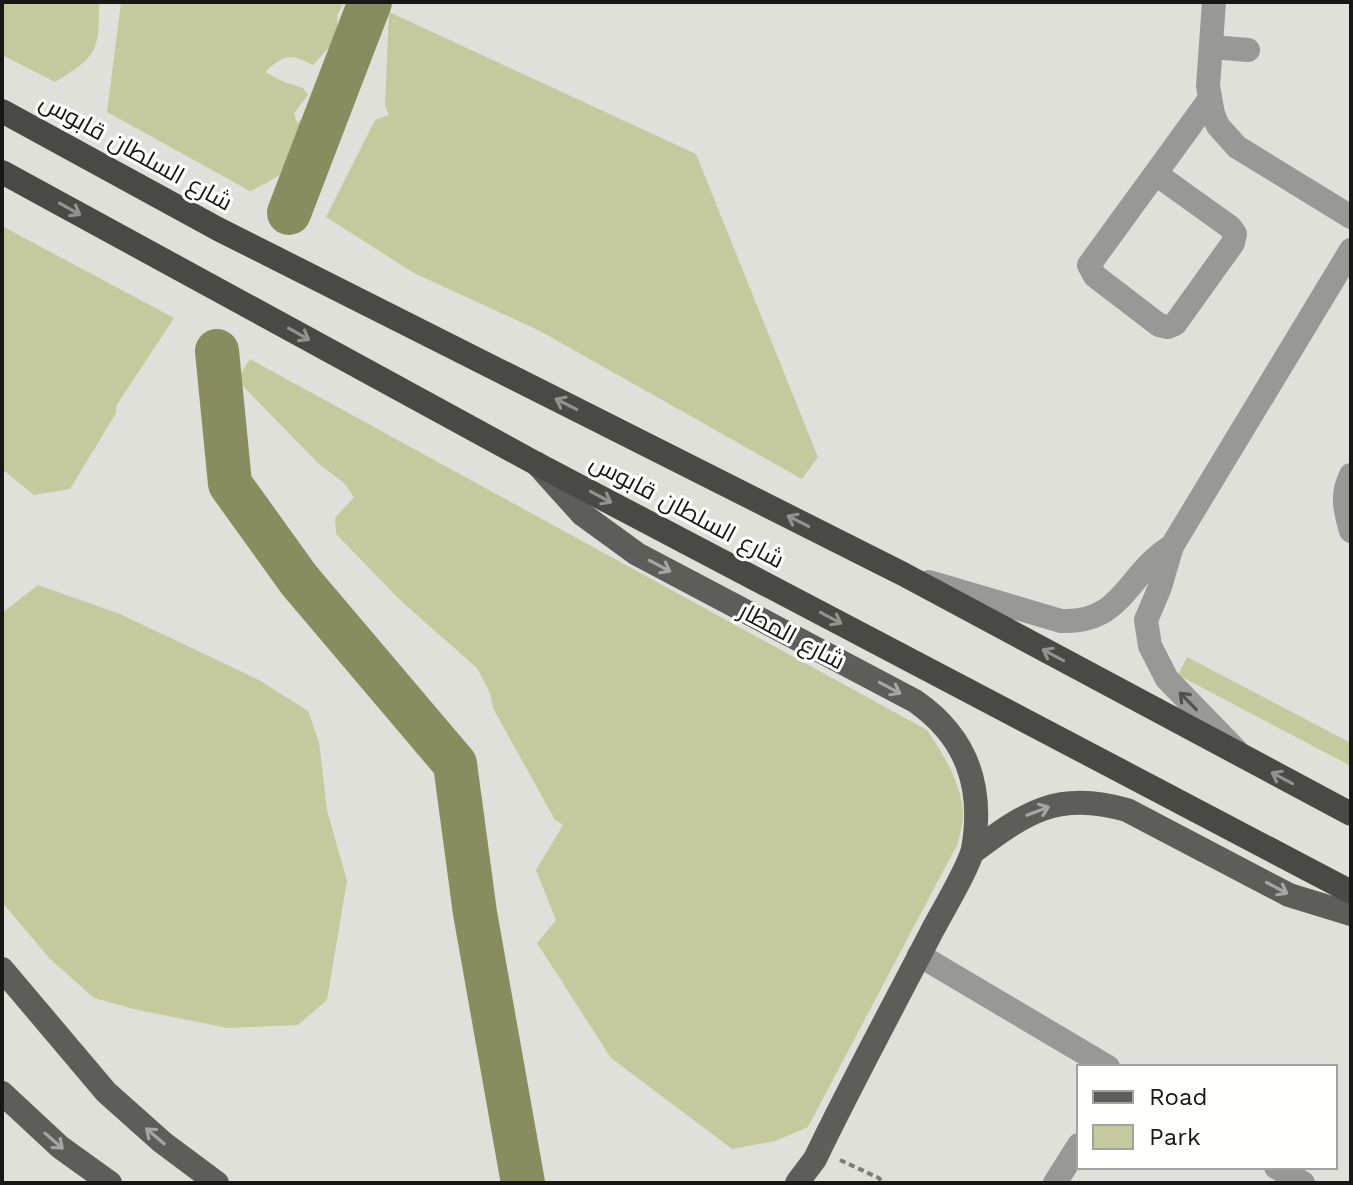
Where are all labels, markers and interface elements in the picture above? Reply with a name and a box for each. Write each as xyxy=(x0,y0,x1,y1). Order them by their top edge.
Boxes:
street label: شارع السلطان قابوس xyxy=(34,87,237,218)
one-way arrow xyxy=(58,202,82,217)
one-way arrow xyxy=(286,326,310,342)
one-way arrow xyxy=(554,396,578,411)
street label: شارع السلطان قابوس xyxy=(584,448,789,576)
one-way arrow xyxy=(589,490,613,506)
one-way arrow xyxy=(786,513,810,529)
one-way arrow xyxy=(648,559,671,575)
street label: شارع المطار xyxy=(732,596,849,677)
one-way arrow xyxy=(819,611,843,627)
one-way arrow xyxy=(1042,647,1065,663)
one-way arrow xyxy=(877,681,901,697)
one-way arrow xyxy=(1179,691,1198,711)
one-way arrow xyxy=(1271,770,1294,786)
one-way arrow xyxy=(1025,803,1050,817)
one-way arrow xyxy=(1264,881,1288,897)
legend xyxy=(1077,1065,1337,1169)
text: Road xyxy=(1149,1083,1208,1111)
text: Park xyxy=(1149,1123,1201,1151)
one-way arrow xyxy=(146,1127,166,1145)
one-way arrow xyxy=(44,1131,64,1149)

